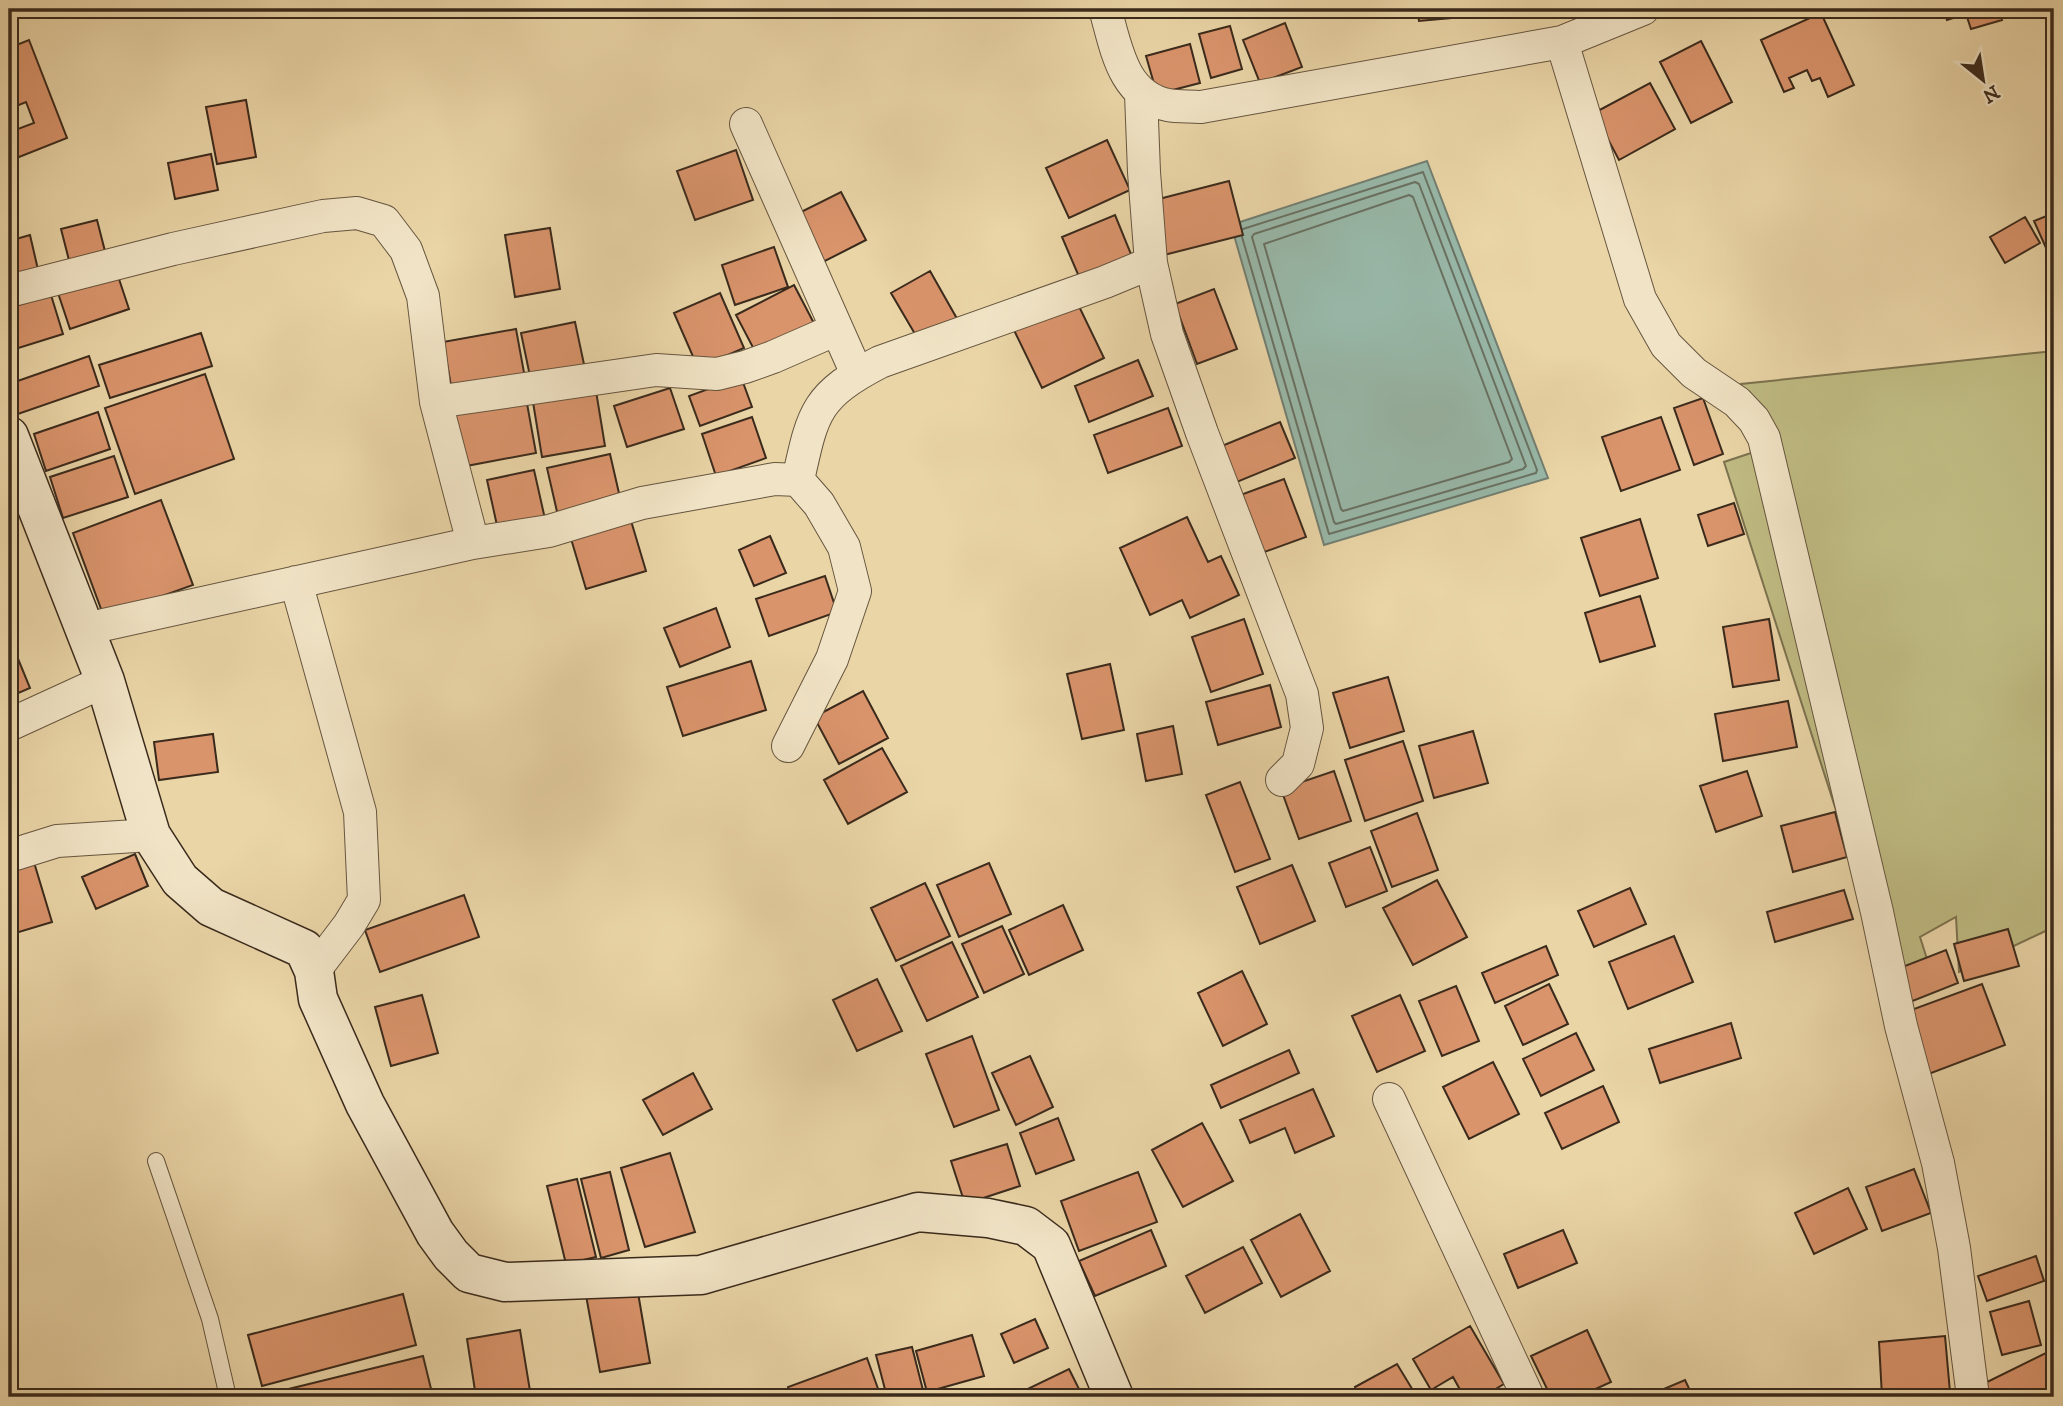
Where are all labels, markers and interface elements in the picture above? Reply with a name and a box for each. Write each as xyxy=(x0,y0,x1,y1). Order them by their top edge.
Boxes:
north arrow xyxy=(1948,46,2018,116)
text: N xyxy=(1978,80,2003,107)

